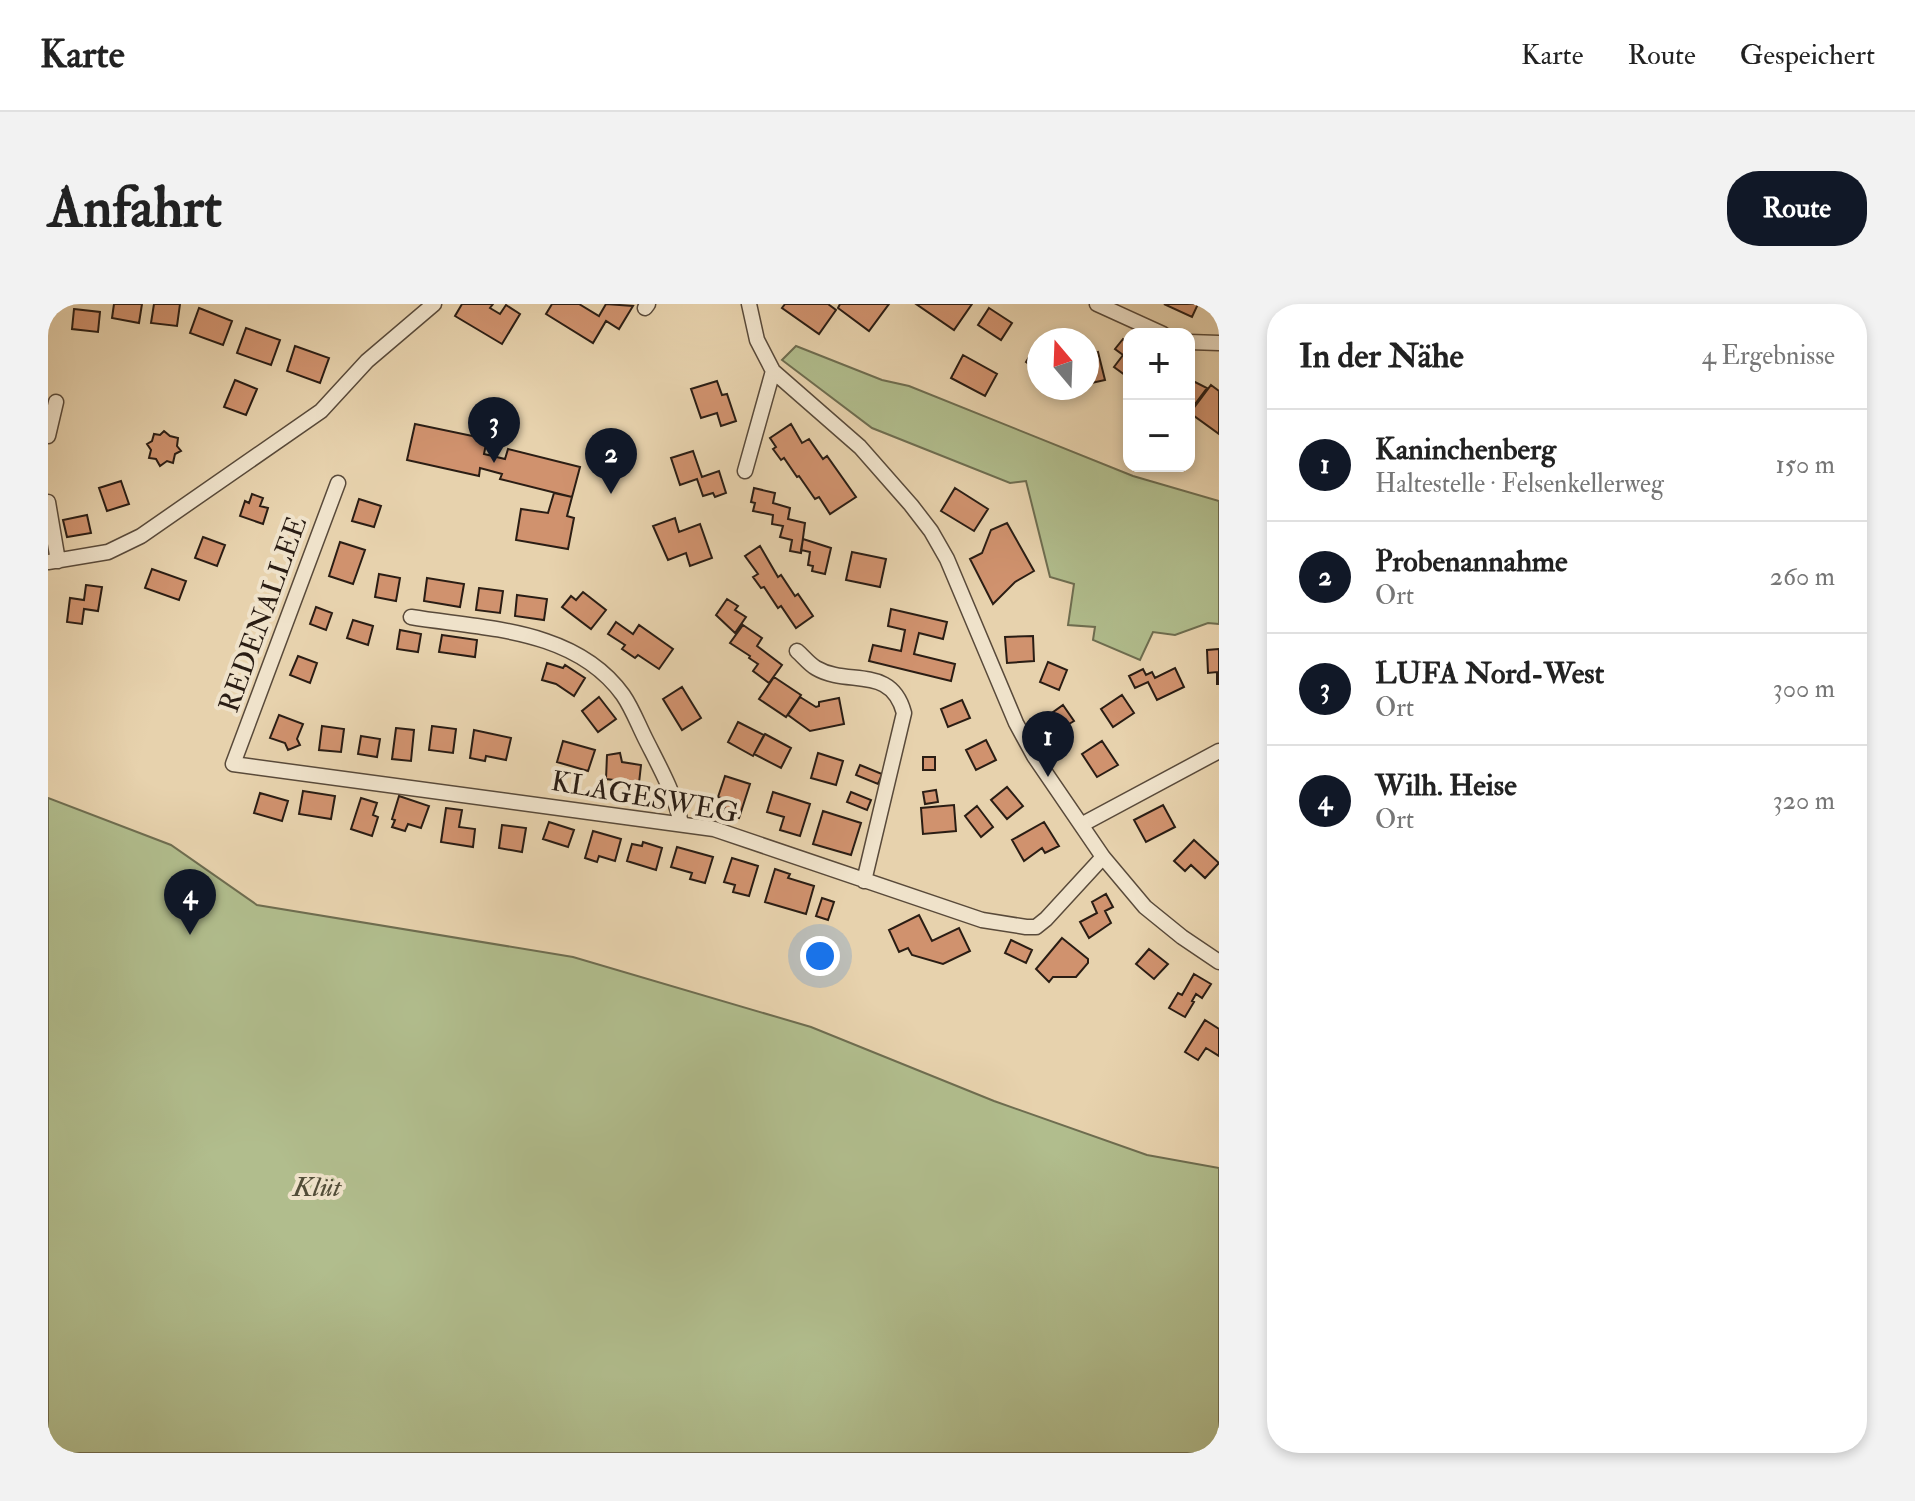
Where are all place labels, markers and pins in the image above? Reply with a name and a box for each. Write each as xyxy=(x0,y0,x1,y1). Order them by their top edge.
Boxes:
pin: 3 xyxy=(468,397,520,463)
pin: 2 xyxy=(585,428,637,494)
pin: 1 xyxy=(1022,711,1074,777)
pin: 4 xyxy=(164,869,216,935)

